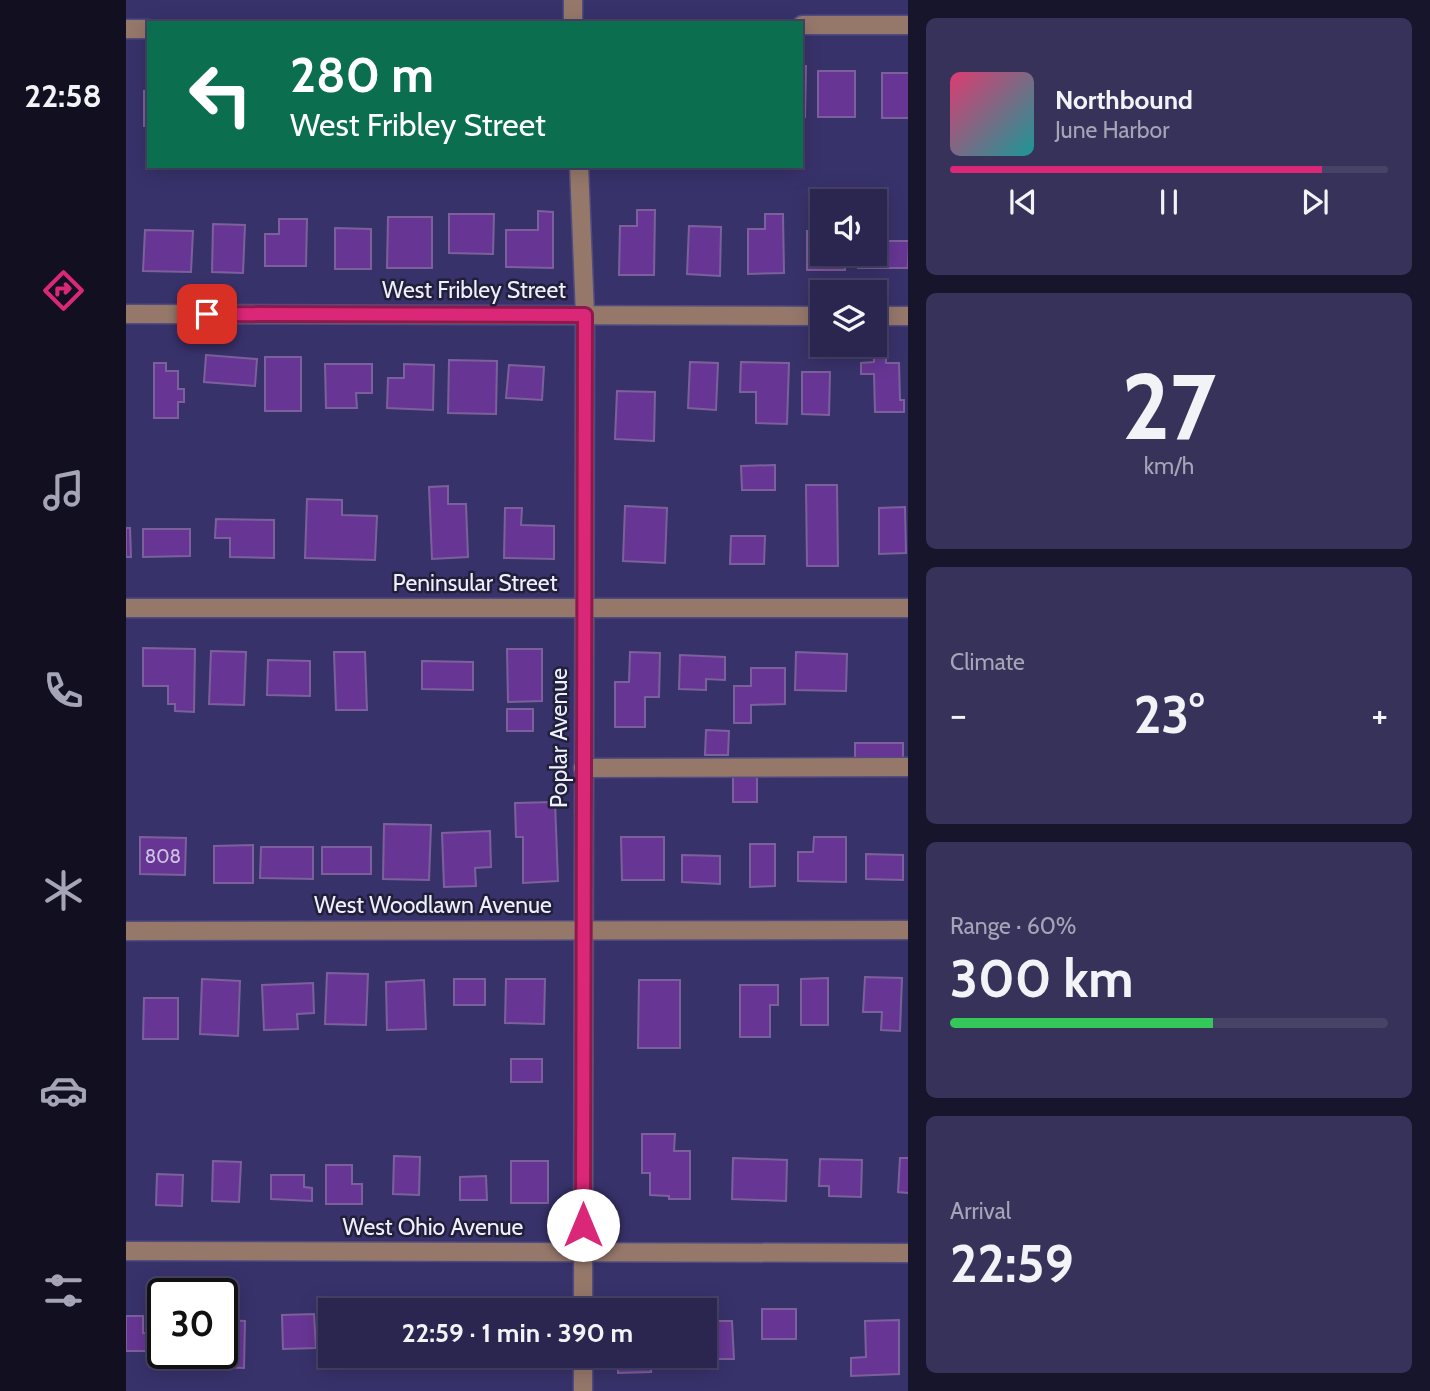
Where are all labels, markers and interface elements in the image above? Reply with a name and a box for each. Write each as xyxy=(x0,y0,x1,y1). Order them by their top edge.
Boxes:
text: 280 m xyxy=(290,45,434,104)
icon: left xyxy=(175,49,266,140)
text: 22:58 xyxy=(24,76,102,115)
text: Northbound xyxy=(1055,84,1193,116)
text: West Fribley Street xyxy=(290,105,546,144)
text: June Harbor xyxy=(1055,116,1169,144)
icon: previous xyxy=(1004,183,1042,221)
icon: pause xyxy=(1150,183,1188,221)
icon: next xyxy=(1296,183,1334,221)
map controls xyxy=(810,189,887,357)
button: sound xyxy=(810,189,887,266)
icon: directions xyxy=(39,266,88,315)
street label: West Fribley Street xyxy=(382,276,566,304)
button: layers xyxy=(810,280,887,357)
pin xyxy=(177,284,237,344)
icon: arrive xyxy=(188,295,226,333)
text: 27 xyxy=(1122,351,1216,462)
text: km/h xyxy=(1144,452,1194,480)
icon: music xyxy=(39,466,88,515)
street label: Peninsular Street xyxy=(393,569,558,597)
text: Climate xyxy=(950,648,1025,676)
icon: phone xyxy=(39,666,88,715)
street label: Poplar Avenue xyxy=(545,668,573,808)
text: 23° xyxy=(1134,683,1204,746)
text: − xyxy=(950,691,967,738)
text: + xyxy=(1371,691,1388,738)
house number: 808 xyxy=(145,845,181,868)
icon: climate xyxy=(39,866,88,915)
street label: West Woodlawn Avenue xyxy=(314,891,552,919)
text: Range · 60% xyxy=(950,912,1077,940)
text: 300 km xyxy=(950,947,1134,1010)
icon: car xyxy=(39,1066,88,1115)
position arrow xyxy=(546,1188,620,1262)
text: Arrival xyxy=(950,1197,1011,1225)
street label: West Ohio Avenue xyxy=(343,1213,524,1241)
text: 22:59 xyxy=(950,1232,1074,1295)
icon: filters xyxy=(39,1266,88,1315)
speed limit sign: 30 xyxy=(147,1278,238,1369)
text: 22:59 · 1 min · 390 m xyxy=(402,1317,633,1349)

